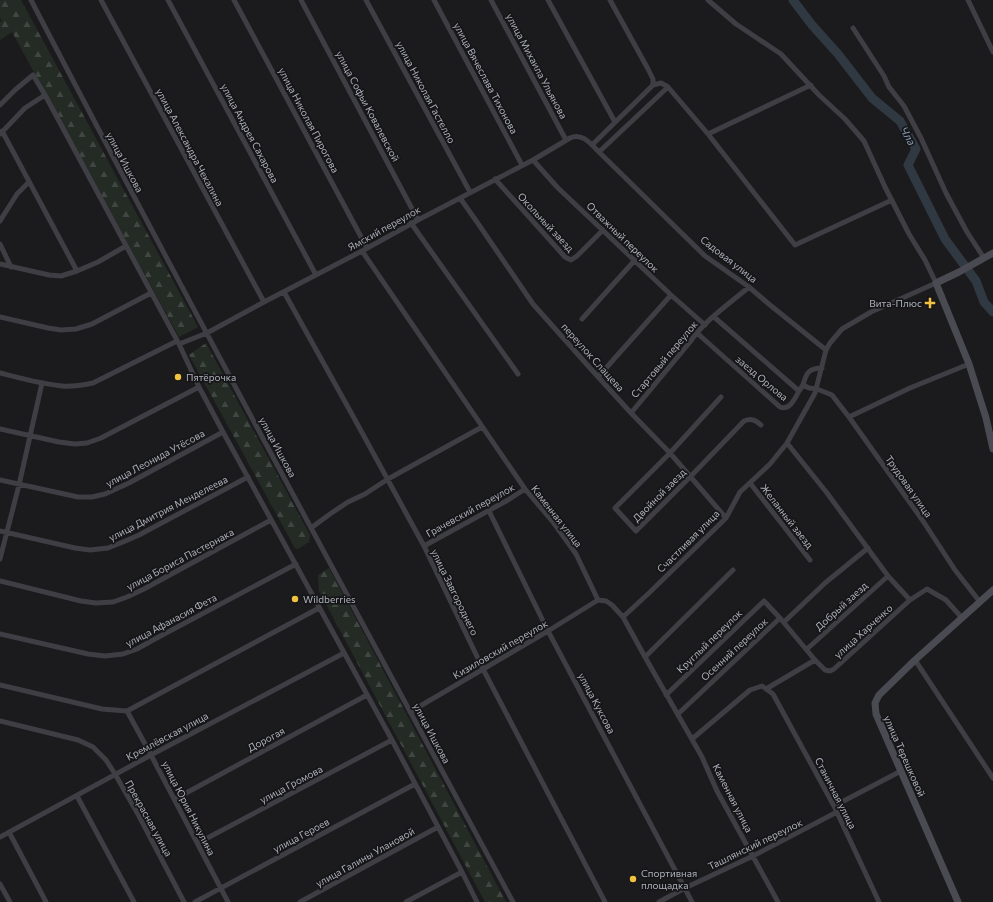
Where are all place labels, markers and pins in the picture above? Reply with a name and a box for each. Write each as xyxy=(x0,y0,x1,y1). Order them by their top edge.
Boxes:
place label: Вита-Плюс xyxy=(869,297,922,309)
marker: Вита-Плюс xyxy=(925,298,935,308)
place label: Пятёрочка xyxy=(186,371,236,383)
marker: Пятёрочка xyxy=(173,372,183,382)
place label: Wildberries xyxy=(303,593,356,605)
marker: Wildberries xyxy=(290,594,300,604)
place label: Спортивная площадка xyxy=(641,867,697,891)
marker: Спортивная площадка xyxy=(628,874,638,884)

